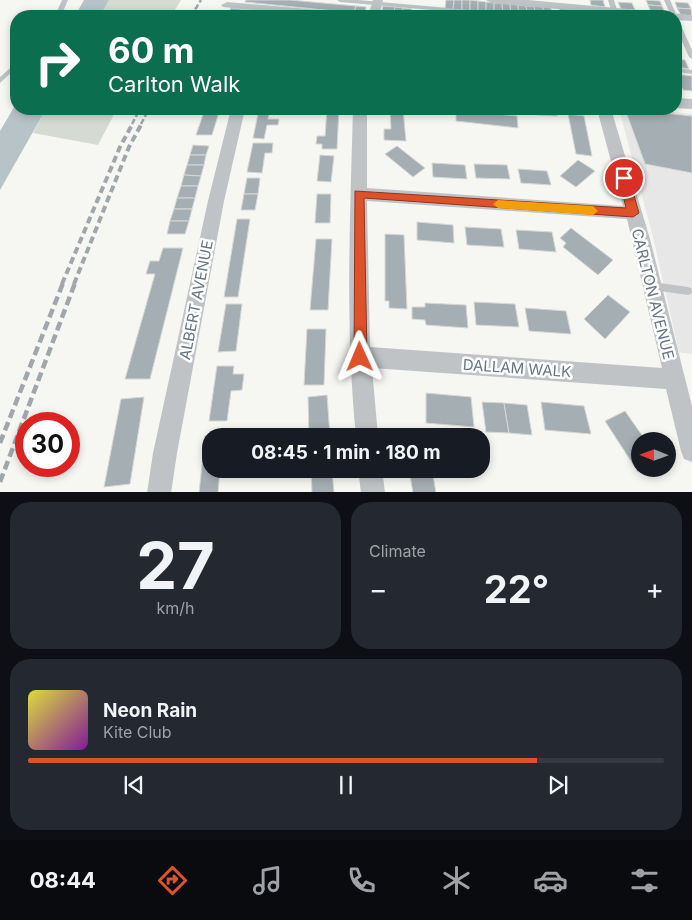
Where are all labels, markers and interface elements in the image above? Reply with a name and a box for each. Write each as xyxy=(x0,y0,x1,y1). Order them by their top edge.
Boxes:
text: 60 m xyxy=(108,29,195,71)
icon: right xyxy=(25,30,90,95)
text: Carlton Walk xyxy=(108,71,240,97)
pin xyxy=(603,157,645,199)
icon: arrive xyxy=(610,164,638,192)
street label: CARLTON AVENUE xyxy=(628,227,678,361)
street label: ALBERT AVENUE xyxy=(175,239,217,361)
position arrow xyxy=(333,330,385,382)
street label: DALLAM WALK xyxy=(462,355,572,381)
speed limit sign: 30 xyxy=(15,412,80,477)
north arrow xyxy=(631,432,676,478)
map controls xyxy=(631,432,676,477)
text: 08:45 · 1 min · 180 m xyxy=(251,441,441,464)
text: 27 xyxy=(136,526,215,605)
text: Climate xyxy=(369,541,426,561)
text: 22° xyxy=(484,566,549,612)
text: − xyxy=(369,572,388,606)
text: + xyxy=(645,572,664,606)
text: km/h xyxy=(156,598,195,618)
text: Neon Rain xyxy=(103,699,197,722)
text: Kite Club xyxy=(103,722,172,742)
icon: previous xyxy=(120,771,148,799)
icon: pause xyxy=(332,771,360,799)
icon: next xyxy=(544,771,572,799)
icon: directions xyxy=(155,863,190,898)
icon: music xyxy=(250,863,285,898)
icon: phone xyxy=(344,863,379,898)
icon: climate xyxy=(439,863,474,898)
icon: car xyxy=(533,863,568,898)
icon: filters xyxy=(627,863,662,898)
text: 08:44 xyxy=(30,867,96,893)

